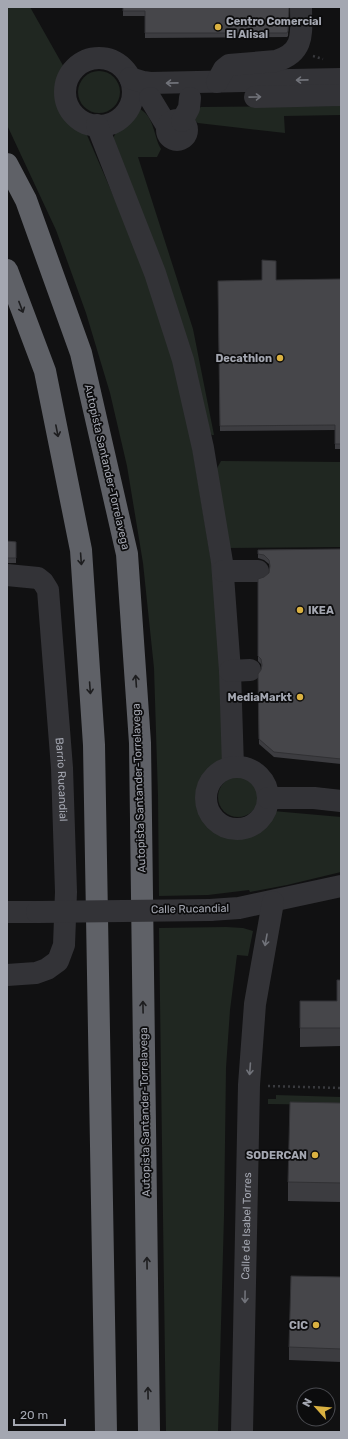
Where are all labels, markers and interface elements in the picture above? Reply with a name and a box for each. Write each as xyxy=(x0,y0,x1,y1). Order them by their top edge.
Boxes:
place label: Centro Comercial El Alisal xyxy=(226,15,322,41)
marker: Centro Comercial El Alisal xyxy=(213,22,223,32)
one-way arrow xyxy=(296,76,309,84)
one-way arrow xyxy=(166,79,179,87)
one-way arrow xyxy=(248,93,261,100)
one-way arrow xyxy=(17,300,25,312)
place label: Decathlon xyxy=(215,352,272,365)
marker: Decathlon xyxy=(275,353,285,363)
street label: Autopista Santander-Torrelavega xyxy=(82,383,132,551)
one-way arrow xyxy=(53,424,61,437)
one-way arrow xyxy=(78,552,85,565)
place label: IKEA xyxy=(308,604,334,617)
marker: IKEA xyxy=(295,605,305,615)
one-way arrow xyxy=(132,675,139,688)
one-way arrow xyxy=(87,681,94,694)
place label: MediaMarkt xyxy=(228,691,292,704)
marker: MediaMarkt xyxy=(295,692,305,702)
street label: Autopista Santander-Torrelavega xyxy=(130,703,148,873)
street label: Barrio Rucandial xyxy=(53,737,70,822)
street label: Calle Rucandial xyxy=(151,902,229,916)
one-way arrow xyxy=(262,934,270,947)
one-way arrow xyxy=(139,1001,147,1014)
street label: Autopista Santander-Torrelavega xyxy=(137,1027,153,1197)
one-way arrow xyxy=(247,1062,254,1075)
place label: SODERCAN xyxy=(246,1149,307,1162)
marker: SODERCAN xyxy=(310,1150,320,1160)
street label: Calle de Isabel Torres xyxy=(239,1172,254,1280)
one-way arrow xyxy=(143,1257,151,1270)
one-way arrow xyxy=(241,1290,249,1303)
place label: CIC xyxy=(289,1319,308,1332)
marker: CIC xyxy=(311,1320,321,1330)
one-way arrow xyxy=(144,1387,152,1400)
north arrow xyxy=(296,1387,336,1427)
text: N xyxy=(300,1396,315,1409)
scale bar xyxy=(14,1401,65,1427)
text: 20 m xyxy=(20,1408,48,1422)

